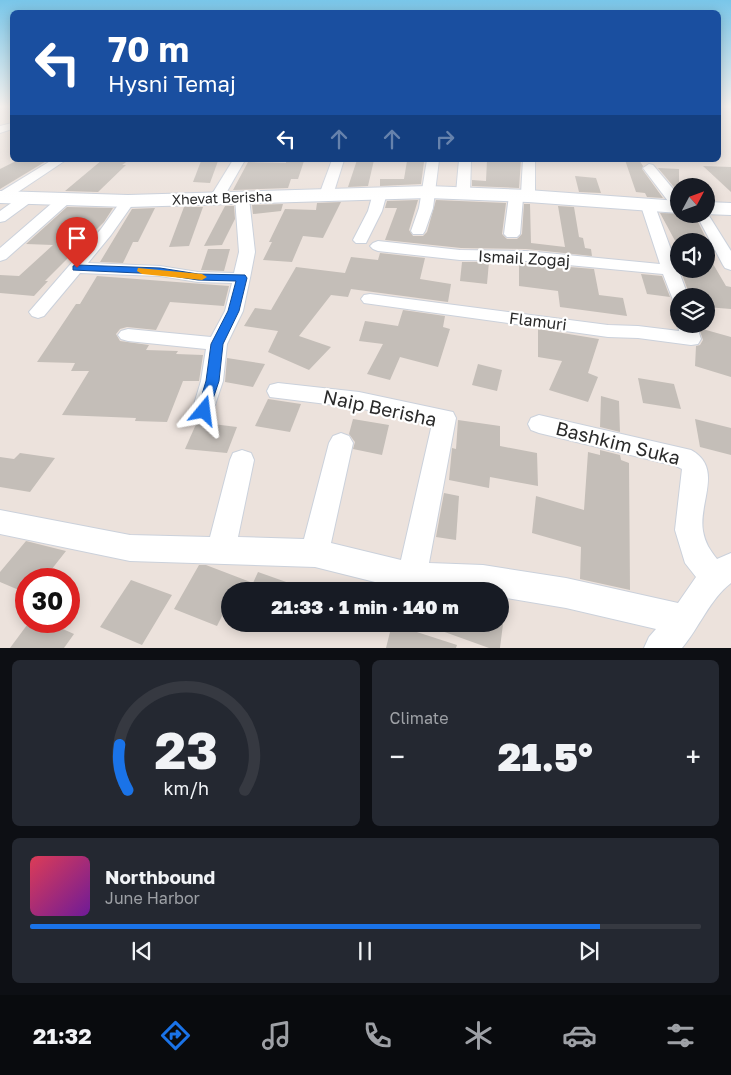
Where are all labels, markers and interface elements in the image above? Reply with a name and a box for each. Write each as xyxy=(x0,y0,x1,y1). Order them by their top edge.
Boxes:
text: 70 m xyxy=(108,28,189,70)
icon: left xyxy=(25,30,90,95)
text: Hysni Temaj xyxy=(108,70,236,97)
icon: left xyxy=(272,125,300,153)
icon: ahead xyxy=(325,125,353,153)
icon: ahead xyxy=(378,125,406,153)
icon: right xyxy=(431,125,459,153)
north arrow xyxy=(670,178,715,222)
map controls xyxy=(670,178,715,333)
street label: Xhevat Berisha xyxy=(171,187,273,208)
pin xyxy=(56,217,98,268)
icon: arrive xyxy=(63,224,91,252)
button: sound xyxy=(670,233,715,278)
street label: Ismail Zogaj xyxy=(477,246,571,270)
button: layers xyxy=(670,288,715,333)
street label: Flamuri xyxy=(508,308,568,334)
position arrow xyxy=(177,384,229,436)
street label: Naip Berisha xyxy=(321,384,439,431)
street label: Bashkim Suka xyxy=(553,416,683,469)
speed limit sign: 30 xyxy=(15,568,80,633)
text: 21:33 · 1 min · 140 m xyxy=(271,595,459,618)
text: Climate xyxy=(390,708,449,728)
text: 23 xyxy=(154,718,217,780)
text: 21.5° xyxy=(498,734,593,779)
text: − xyxy=(390,740,405,773)
text: + xyxy=(686,740,701,773)
text: km/h xyxy=(163,777,208,799)
text: Northbound xyxy=(105,865,215,888)
text: June Harbor xyxy=(105,888,200,908)
icon: previous xyxy=(128,937,156,965)
icon: pause xyxy=(351,937,379,965)
icon: next xyxy=(575,937,603,965)
icon: directions xyxy=(158,1018,193,1053)
icon: music xyxy=(259,1018,294,1053)
icon: phone xyxy=(360,1018,395,1053)
icon: climate xyxy=(461,1018,496,1053)
icon: car xyxy=(562,1018,597,1053)
icon: filters xyxy=(663,1018,698,1053)
text: 21:32 xyxy=(33,1022,92,1049)

